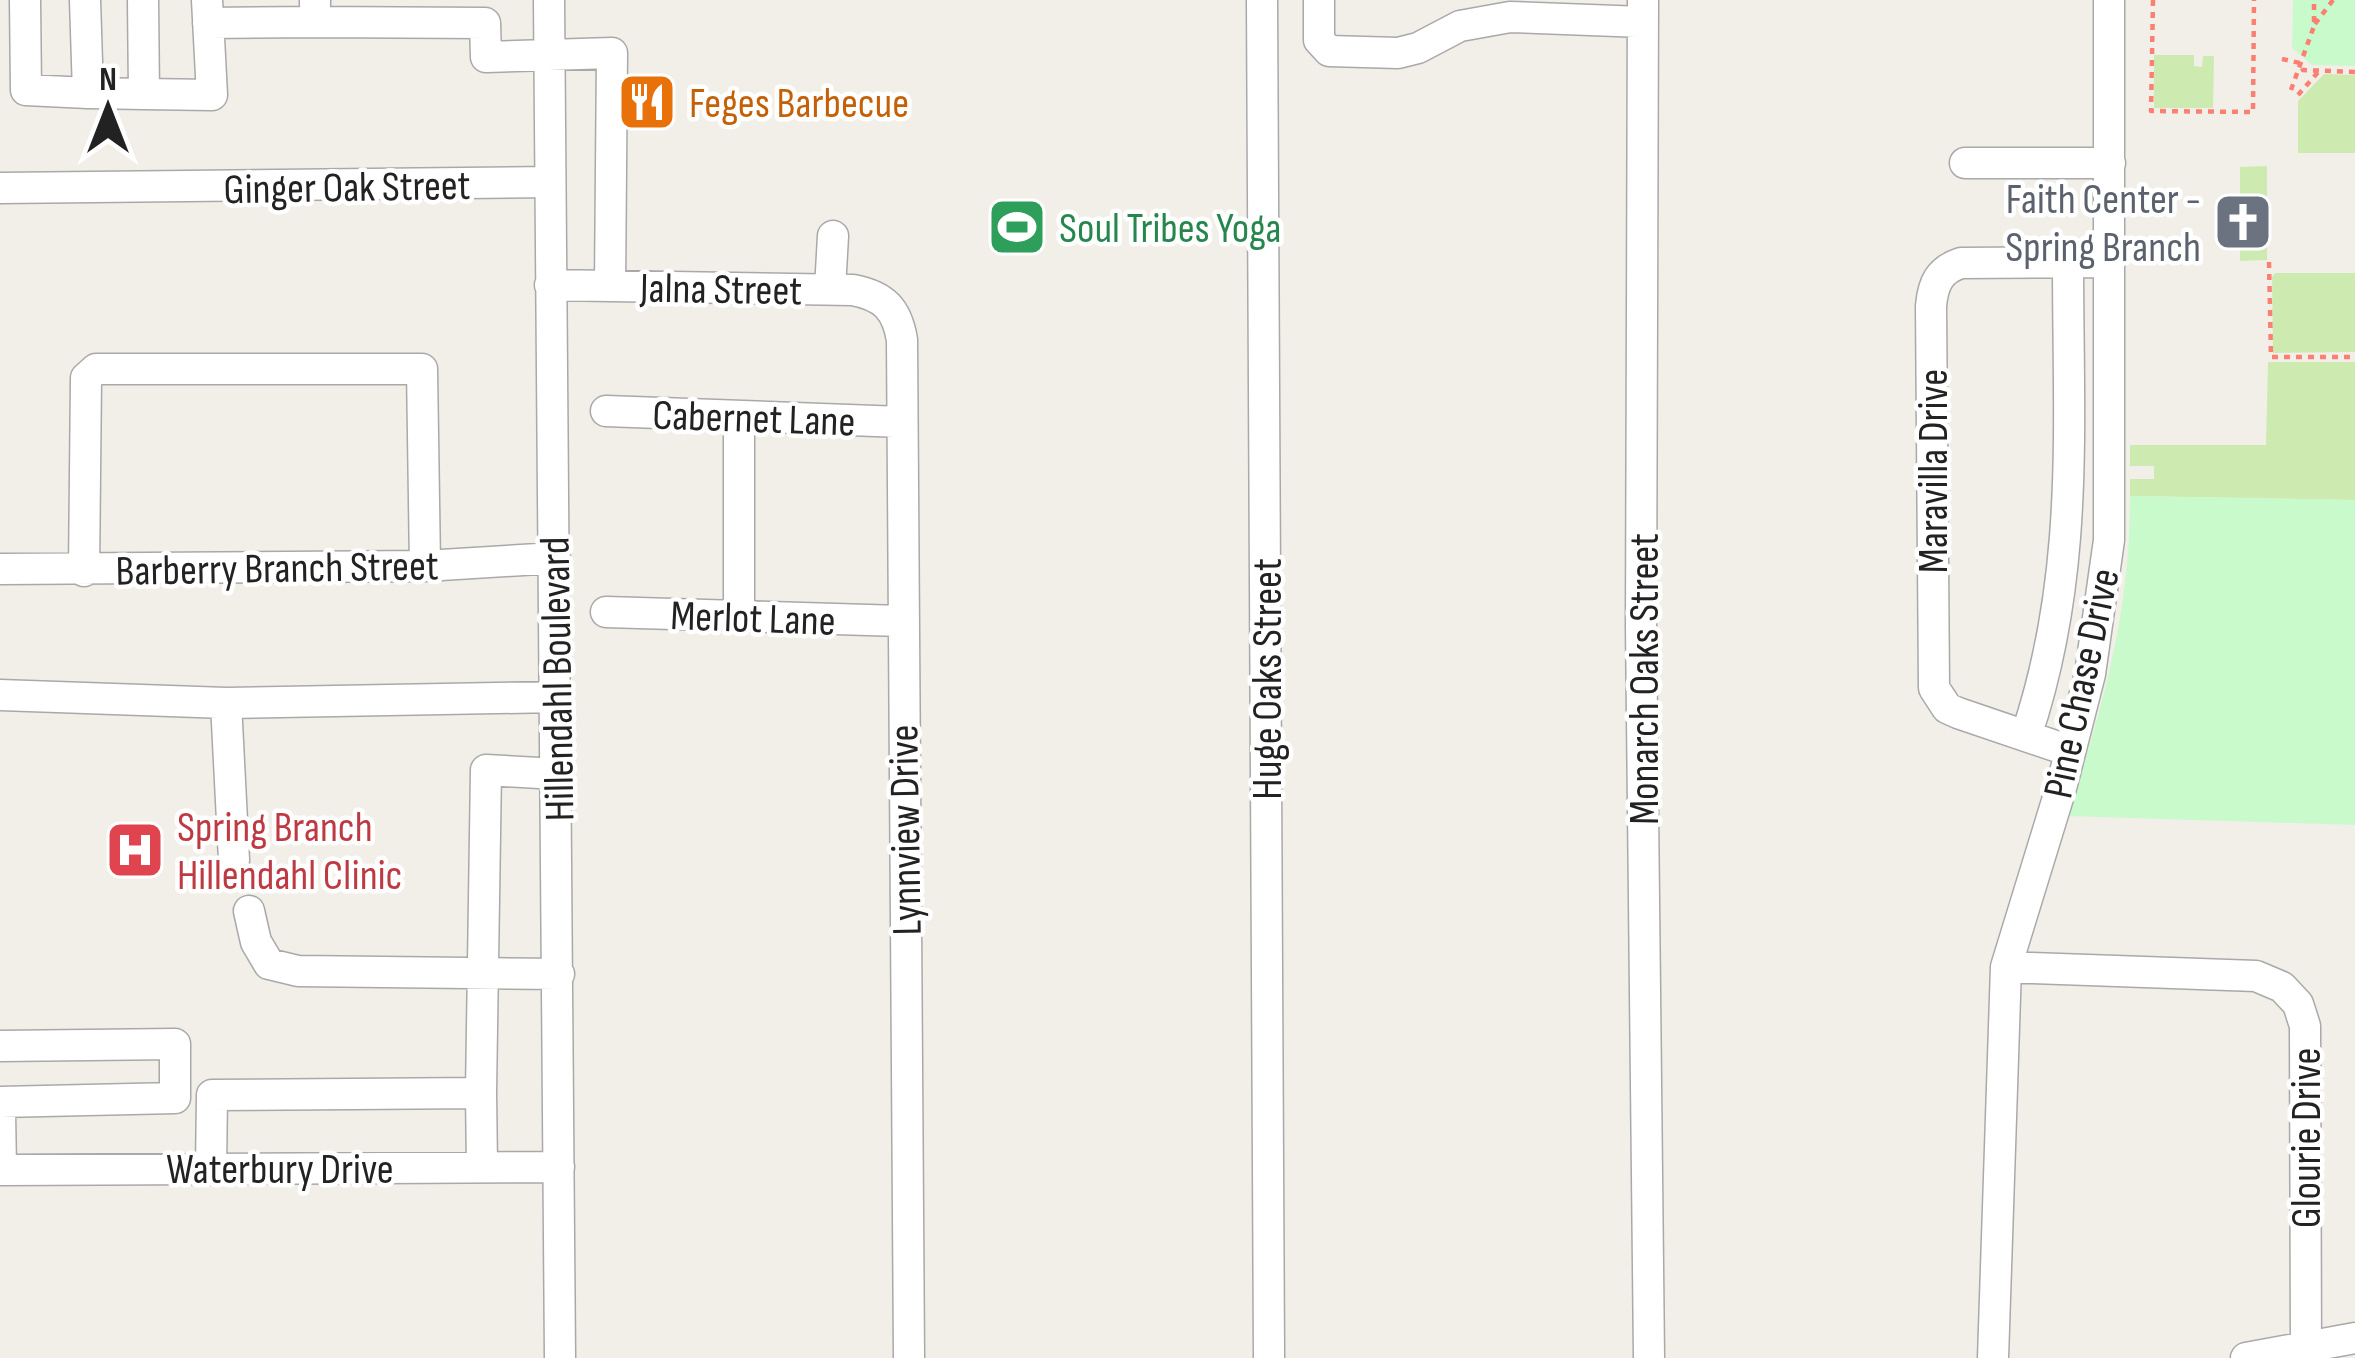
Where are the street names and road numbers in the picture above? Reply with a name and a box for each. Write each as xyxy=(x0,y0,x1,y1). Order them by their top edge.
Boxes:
street label: Ginger Oak Street xyxy=(223,161,471,216)
street label: Jalna Street xyxy=(639,264,802,317)
street label: Maravilla Drive xyxy=(1909,369,1960,573)
street label: Cabernet Lane xyxy=(652,390,856,449)
street label: Monarch Oaks Street xyxy=(1620,533,1671,825)
street label: Hillendahl Boulevard xyxy=(531,536,586,822)
street label: Barberry Branch Street xyxy=(115,541,439,598)
street label: Huge Oaks Street xyxy=(1243,558,1294,800)
street label: Pine Chase Drive xyxy=(2033,564,2132,803)
street label: Merlot Lane xyxy=(669,591,836,648)
street label: Lynnview Drive xyxy=(879,724,934,936)
street label: Glourie Drive xyxy=(2282,1048,2333,1228)
street label: Waterbury Drive xyxy=(166,1145,394,1196)

